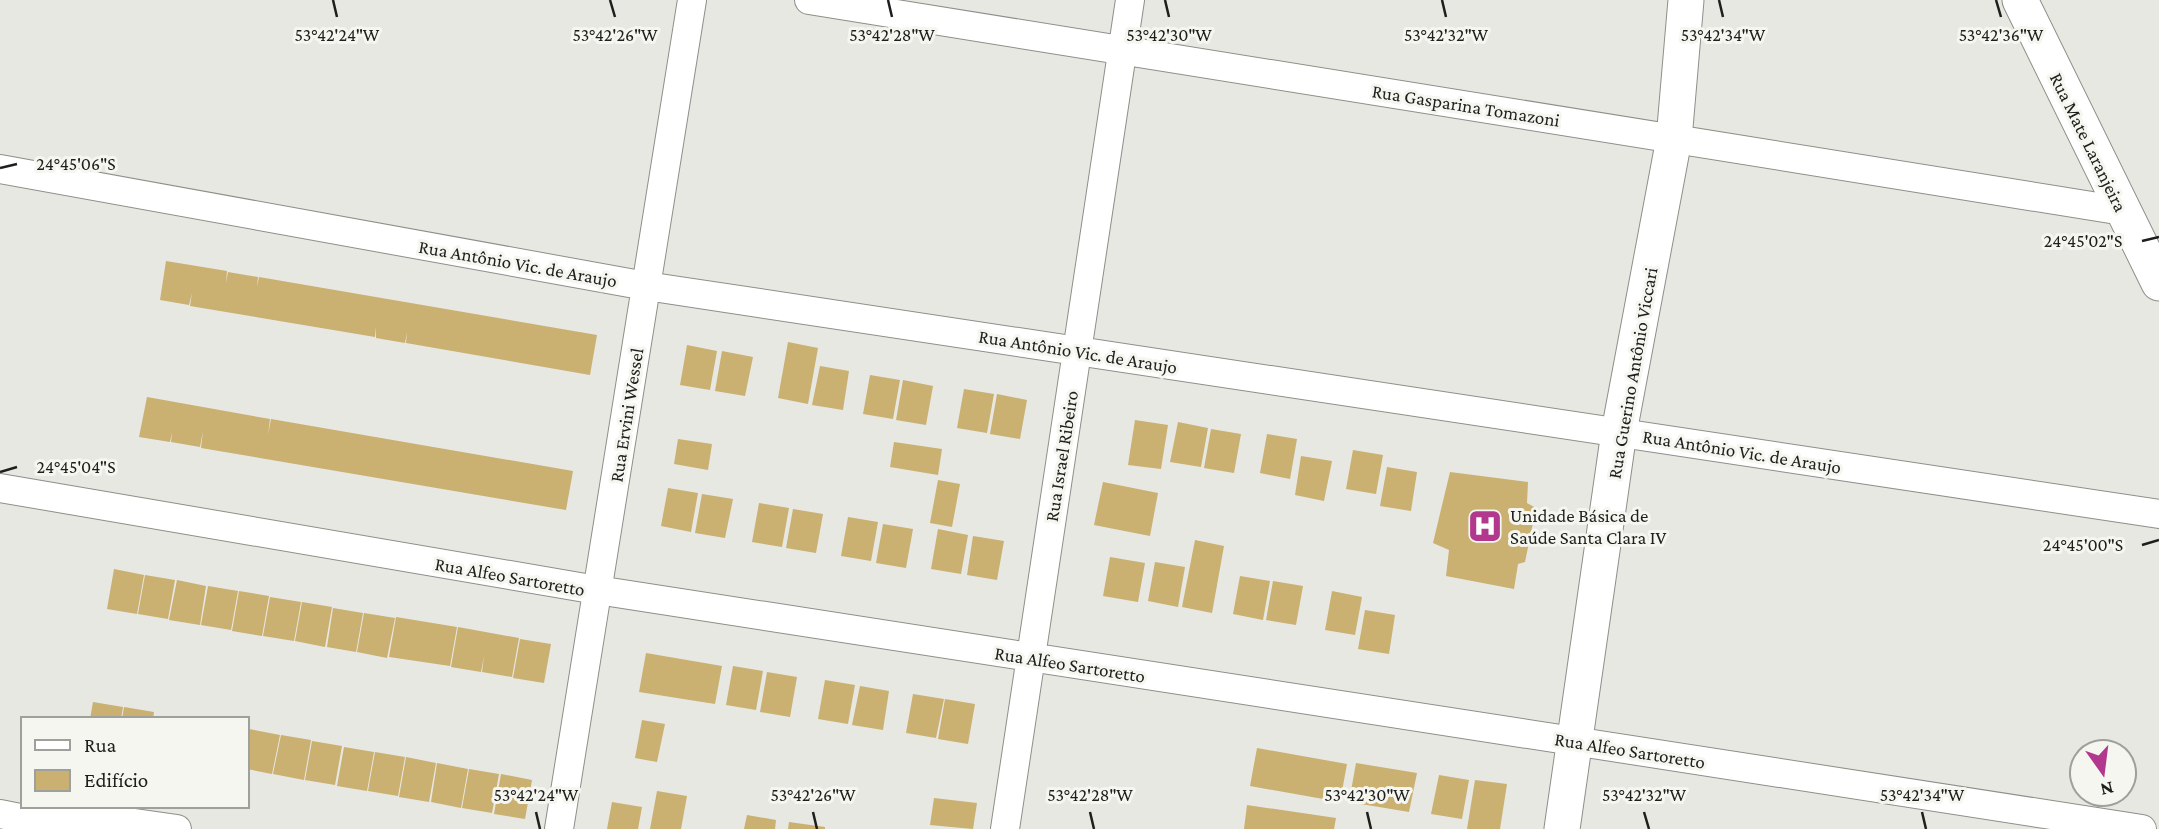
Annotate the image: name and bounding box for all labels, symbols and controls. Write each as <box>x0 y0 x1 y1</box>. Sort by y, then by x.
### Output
text: 53°42'24"W <box>295 25 380 45</box>
text: 53°42'26"W <box>572 25 658 45</box>
text: 53°42'28"W <box>849 25 935 45</box>
text: 53°42'30"W <box>1126 25 1212 45</box>
text: 53°42'32"W <box>1404 25 1488 45</box>
text: 53°42'34"W <box>1681 25 1766 45</box>
text: 53°42'36"W <box>1959 25 2044 45</box>
street label: Rua Mate Laranjeira <box>2045 69 2131 216</box>
street label: Rua Gasparina Tomazoni <box>1371 80 1561 131</box>
text: 24°45'06"S <box>36 154 116 174</box>
text: 24°45'02"S <box>2044 231 2122 251</box>
street label: Rua Antônio Vic. de Araujo <box>417 236 619 292</box>
street label: Rua Guerino Antônio Viccari <box>1604 266 1661 481</box>
street label: Rua Antônio Vic. de Araujo <box>977 325 1179 379</box>
street label: Rua Ervini Wessel <box>606 346 647 484</box>
street label: Rua Israel Ribeiro <box>1041 389 1082 523</box>
street label: Rua Antônio Vic. de Araujo <box>1641 425 1843 479</box>
text: 24°45'04"S <box>36 457 116 477</box>
place label: Unidade Básica de Saúde Santa Clara IV <box>1510 505 1667 548</box>
hospital icon: Unidade Básica de Saúde Santa Clara IV <box>1466 507 1504 545</box>
text: 24°45'00"S <box>2043 535 2123 555</box>
street label: Rua Alfeo Sartoretto <box>433 553 587 600</box>
street label: Rua Alfeo Sartoretto <box>993 642 1147 687</box>
legend <box>21 717 248 808</box>
street label: Rua Alfeo Sartoretto <box>1553 728 1707 773</box>
text: Rua <box>84 733 117 757</box>
north arrow <box>2068 738 2138 808</box>
text: Edifício <box>84 768 148 792</box>
text: N <box>2098 777 2116 801</box>
text: 53°42'24"W <box>494 785 579 805</box>
text: 53°42'26"W <box>770 785 856 805</box>
text: 53°42'28"W <box>1047 785 1133 805</box>
text: 53°42'30"W <box>1324 785 1410 805</box>
text: 53°42'32"W <box>1602 785 1686 805</box>
text: 53°42'34"W <box>1880 785 1965 805</box>

